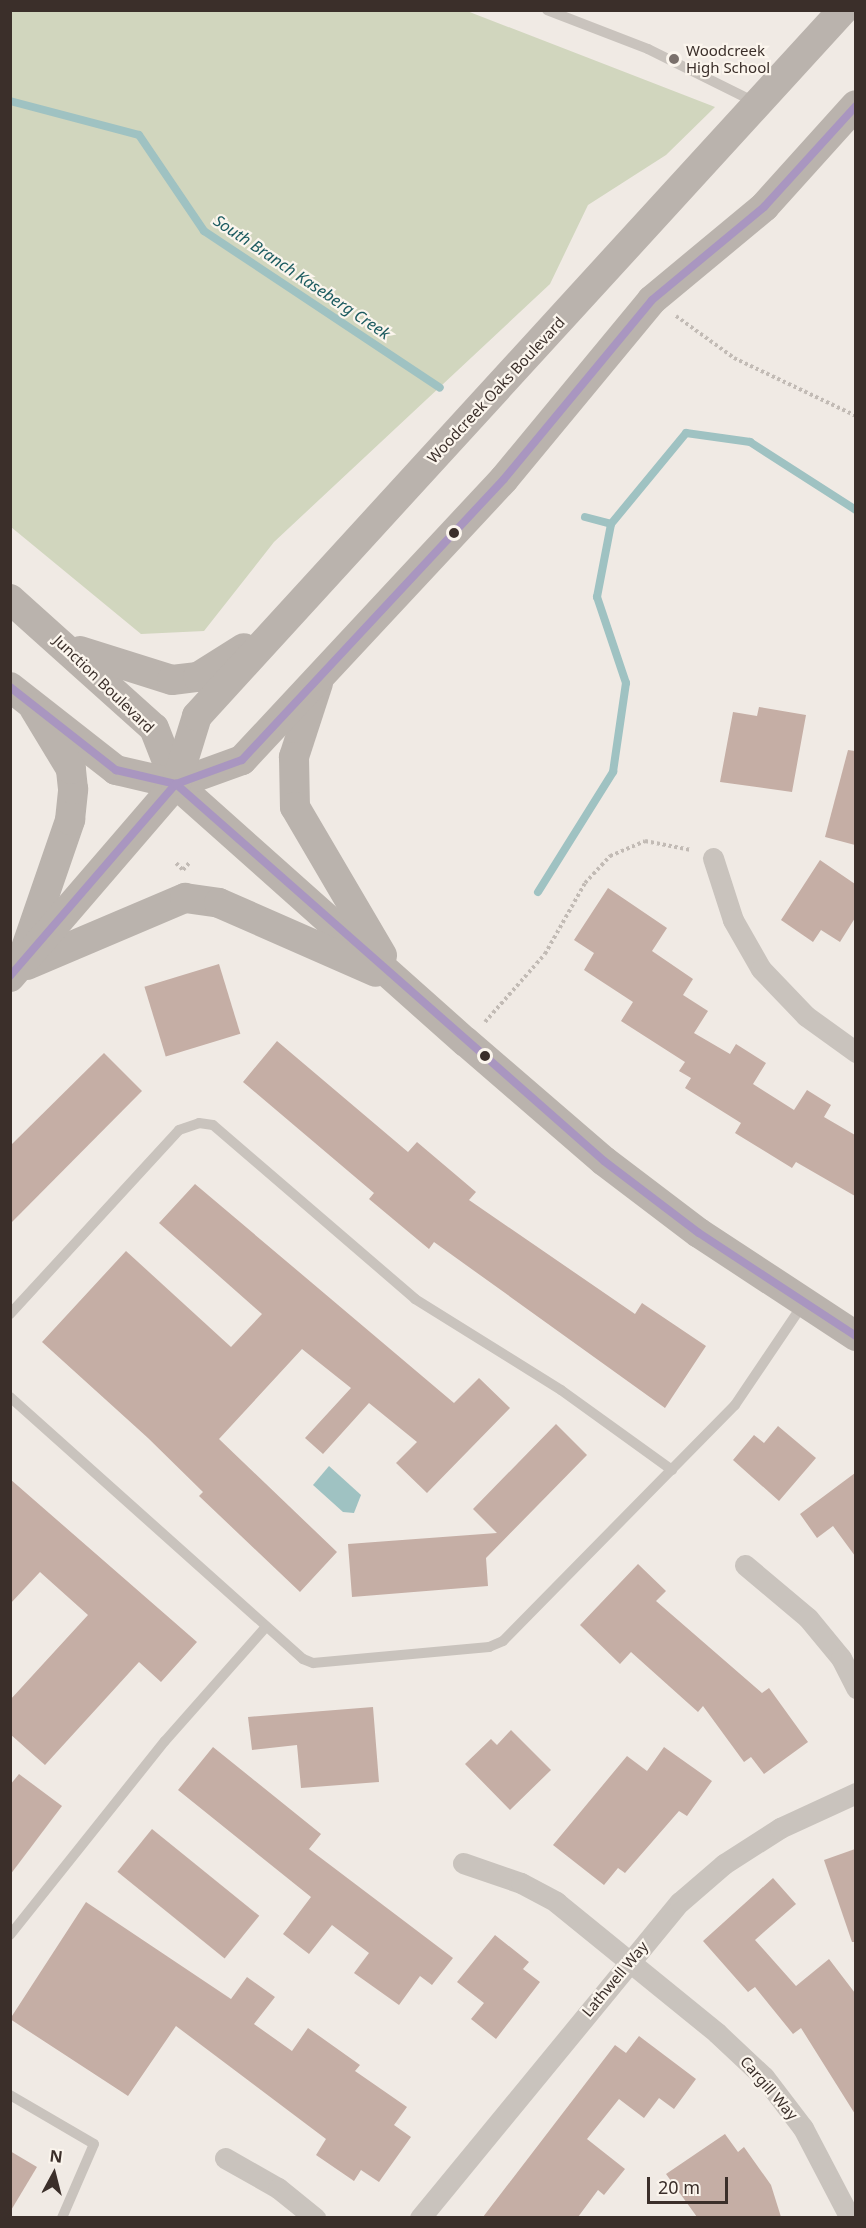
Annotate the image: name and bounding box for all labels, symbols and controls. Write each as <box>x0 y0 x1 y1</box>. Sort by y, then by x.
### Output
place label: Woodcreek High School <box>686 41 770 76</box>
marker: Woodcreek High School <box>667 52 681 66</box>
water label: South Branch Kaseberg Creek <box>210 211 394 343</box>
street label: Woodcreek Oaks Boulevard <box>423 313 569 467</box>
unlabelled marker <box>448 527 460 539</box>
street label: Junction Boulevard <box>50 631 158 737</box>
unlabelled marker <box>479 1050 491 1062</box>
street label: Lathwell Way <box>578 1938 652 2020</box>
street label: Cargill Way <box>736 2053 802 2123</box>
north arrow <box>24 2144 84 2204</box>
text: N <box>48 2144 64 2168</box>
scale bar <box>650 2165 731 2203</box>
text: 20 m <box>658 2175 700 2199</box>

